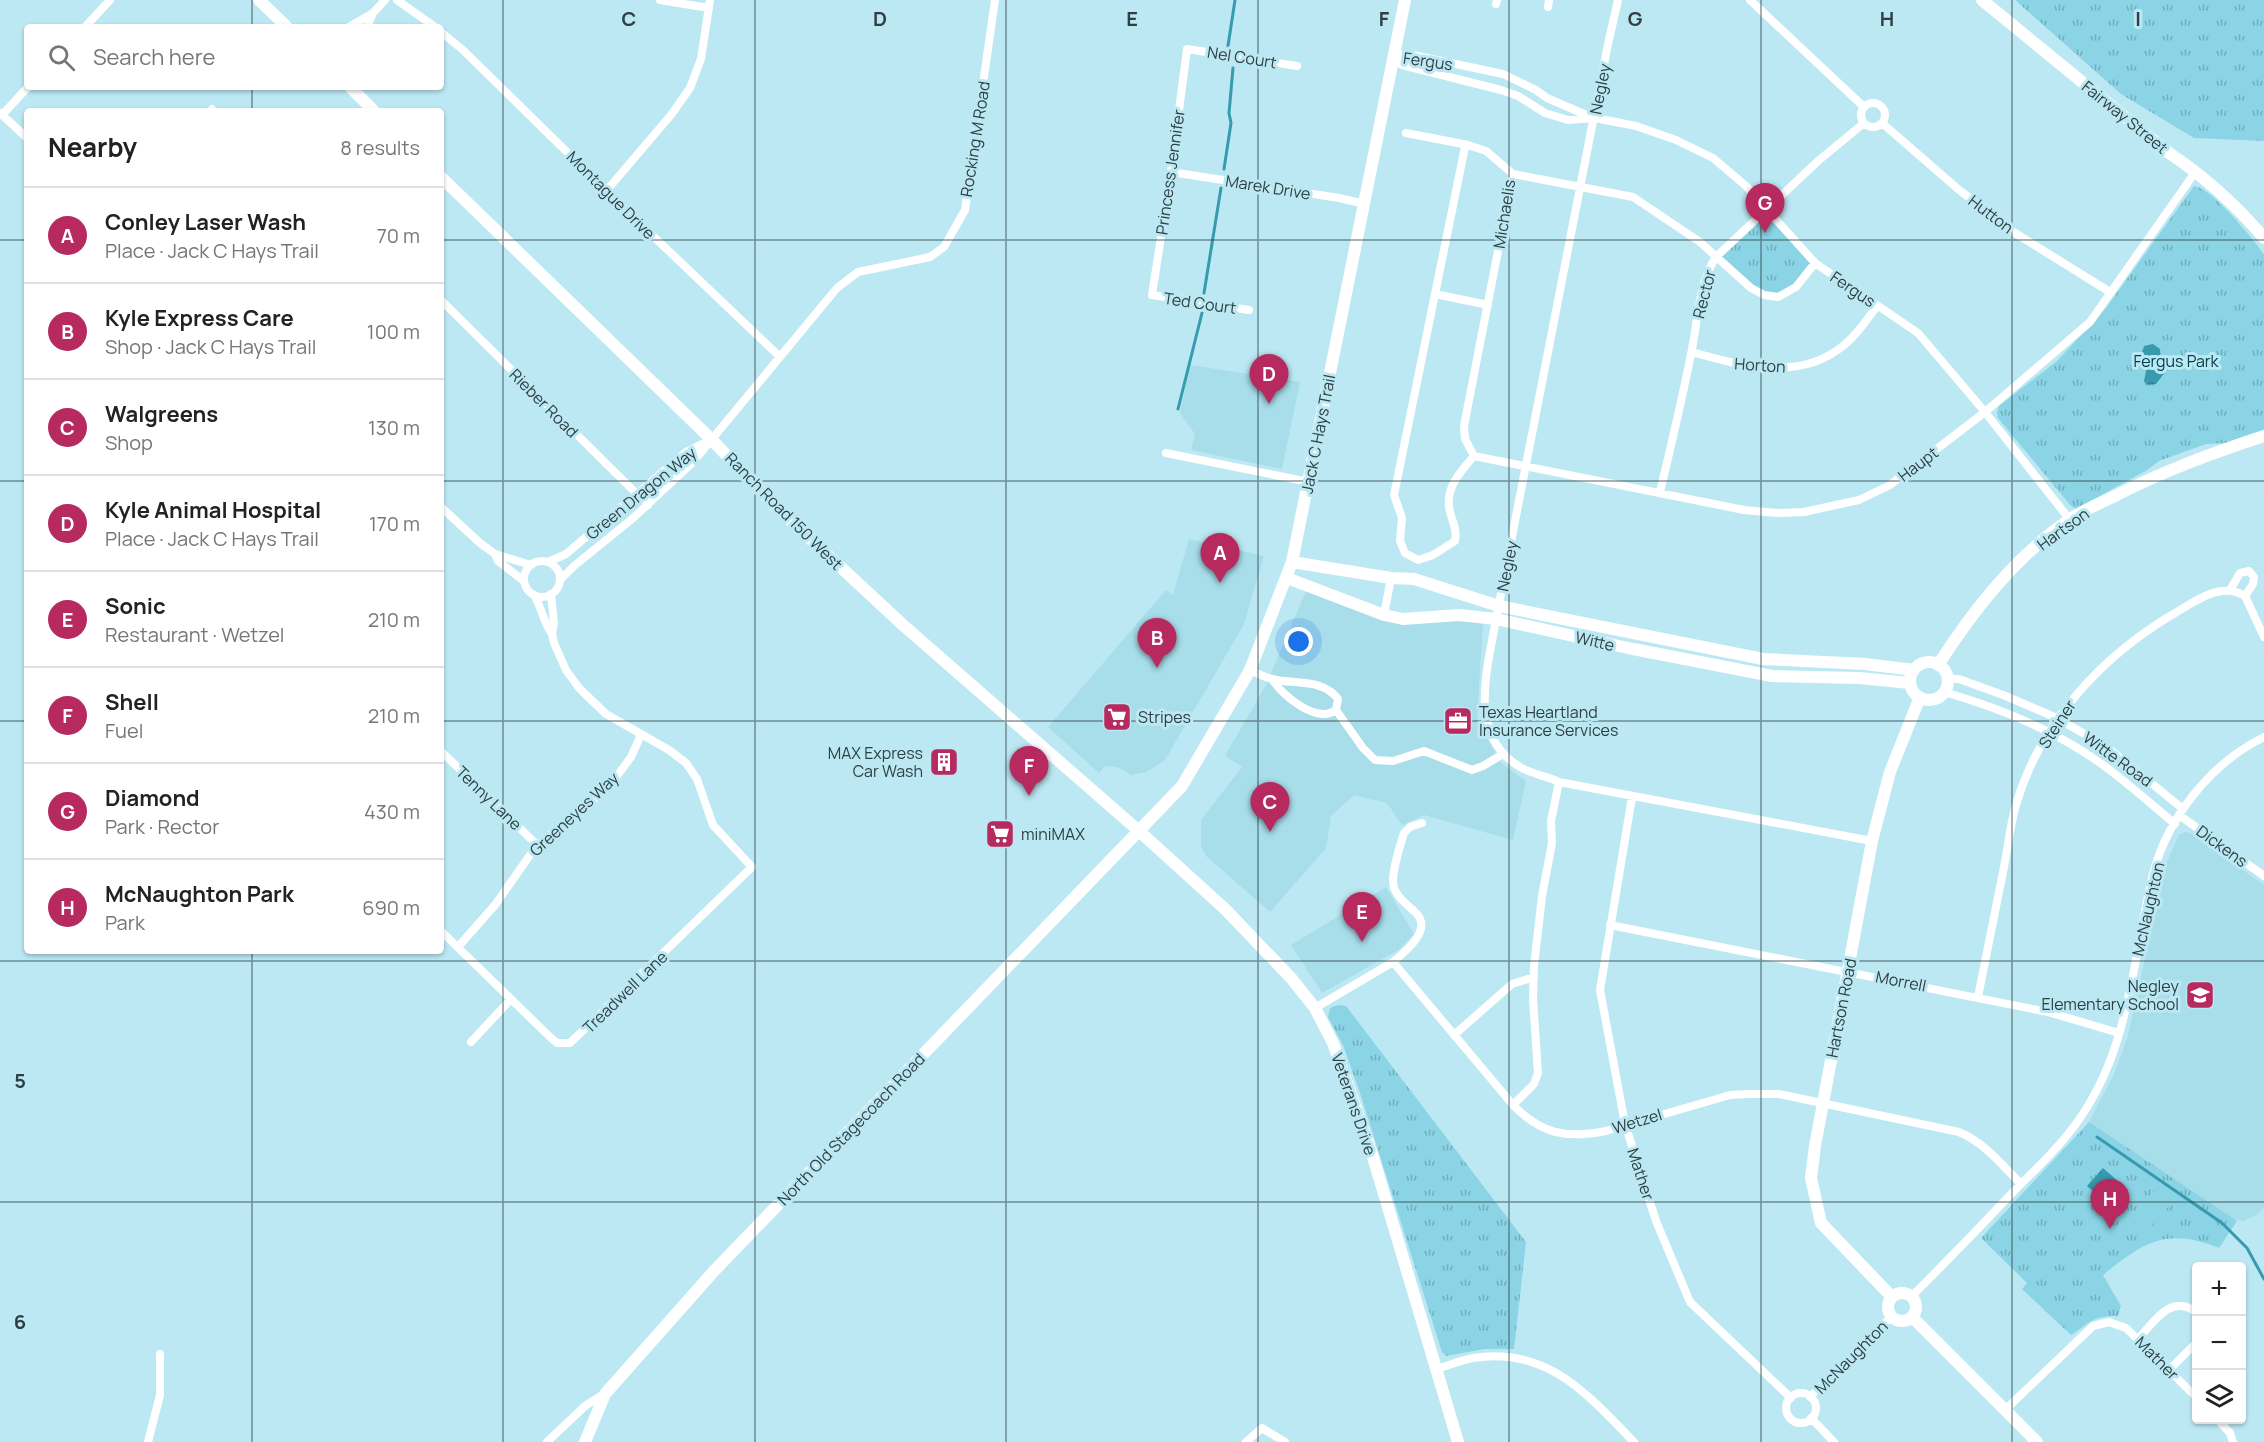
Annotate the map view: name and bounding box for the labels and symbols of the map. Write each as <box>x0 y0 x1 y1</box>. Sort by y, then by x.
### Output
text: C <box>622 5 636 32</box>
text: D <box>873 5 887 32</box>
text: E <box>1126 5 1138 32</box>
text: F <box>1379 5 1390 32</box>
text: G <box>1628 5 1643 32</box>
text: H <box>1880 5 1894 32</box>
text: I <box>2135 5 2141 32</box>
street label: Nel Court <box>1206 41 1278 73</box>
street label: Fergus <box>1402 47 1454 75</box>
street label: Negley <box>1584 61 1616 116</box>
street label: Fairway Street <box>2077 75 2173 159</box>
street label: Rocking M Road <box>955 80 995 198</box>
street label: Princess Jennifer <box>1150 108 1190 236</box>
street label: Montague Drive <box>562 146 660 244</box>
street label: Marek Drive <box>1224 169 1312 205</box>
street label: Michaelis <box>1488 178 1520 250</box>
pin: G <box>1746 184 1784 233</box>
street label: Hutton <box>1964 190 2018 238</box>
street label: Fergus <box>1826 266 1880 312</box>
street label: Rector <box>1687 267 1721 321</box>
street label: Ted Court <box>1162 287 1238 319</box>
park label: Fergus Park <box>2133 350 2220 372</box>
street label: Horton <box>1734 352 1786 378</box>
pin: D <box>1250 354 1288 404</box>
street label: Rieber Road <box>505 364 583 442</box>
street label: Jack C Hays Trail <box>1296 373 1340 495</box>
street label: Green Dragon Way <box>581 441 701 544</box>
street label: Haupt <box>1893 442 1943 486</box>
street label: Ranch Road 150 West <box>720 447 848 575</box>
street label: Hartson <box>2033 503 2093 555</box>
pin: A <box>1200 534 1240 583</box>
street label: Negley <box>1491 538 1523 593</box>
pin: B <box>1138 618 1176 668</box>
street label: Witte <box>1573 626 1617 656</box>
your location <box>1284 627 1313 656</box>
street label: Steiner <box>2033 695 2081 752</box>
supermarket icon: Stripes <box>1101 701 1133 733</box>
place label: Texas Heartland Insurance Services <box>1479 701 1618 741</box>
office icon: Texas Heartland Insurance Services <box>1442 705 1474 737</box>
place label: Stripes <box>1138 706 1191 728</box>
street label: Witte Road <box>2079 726 2157 792</box>
place label: MAX Express Car Wash <box>828 742 923 782</box>
building icon: MAX Express Car Wash <box>928 746 960 778</box>
pin: F <box>1010 746 1048 796</box>
street label: Tenny Lane <box>451 761 527 835</box>
street label: Greeneyes Way <box>525 767 624 861</box>
pin: C <box>1250 782 1290 832</box>
supermarket icon: miniMAX <box>984 818 1016 850</box>
street label: Dickens <box>2192 820 2252 872</box>
place label: miniMAX <box>1021 823 1085 845</box>
street label: McNaughton <box>2127 860 2169 958</box>
pin: E <box>1342 892 1382 942</box>
street label: Treadwell Lane <box>578 946 672 1038</box>
street label: Hartson Road <box>1821 957 1861 1059</box>
street label: Morrell <box>1874 965 1928 997</box>
place label: Negley Elementary School <box>2041 975 2180 1015</box>
school or university icon: Negley Elementary School <box>2184 979 2216 1011</box>
street label: North Old Stagecoach Road <box>772 1048 930 1210</box>
street label: Veterans Drive <box>1326 1050 1382 1158</box>
text: 5 <box>14 1067 26 1094</box>
street label: Wetzel <box>1610 1103 1664 1139</box>
street label: Mather <box>1622 1145 1660 1203</box>
pin: H <box>2090 1180 2130 1229</box>
text: 6 <box>14 1308 26 1335</box>
street label: McNaughton <box>1809 1315 1893 1399</box>
street label: Mather <box>2130 1331 2184 1385</box>

